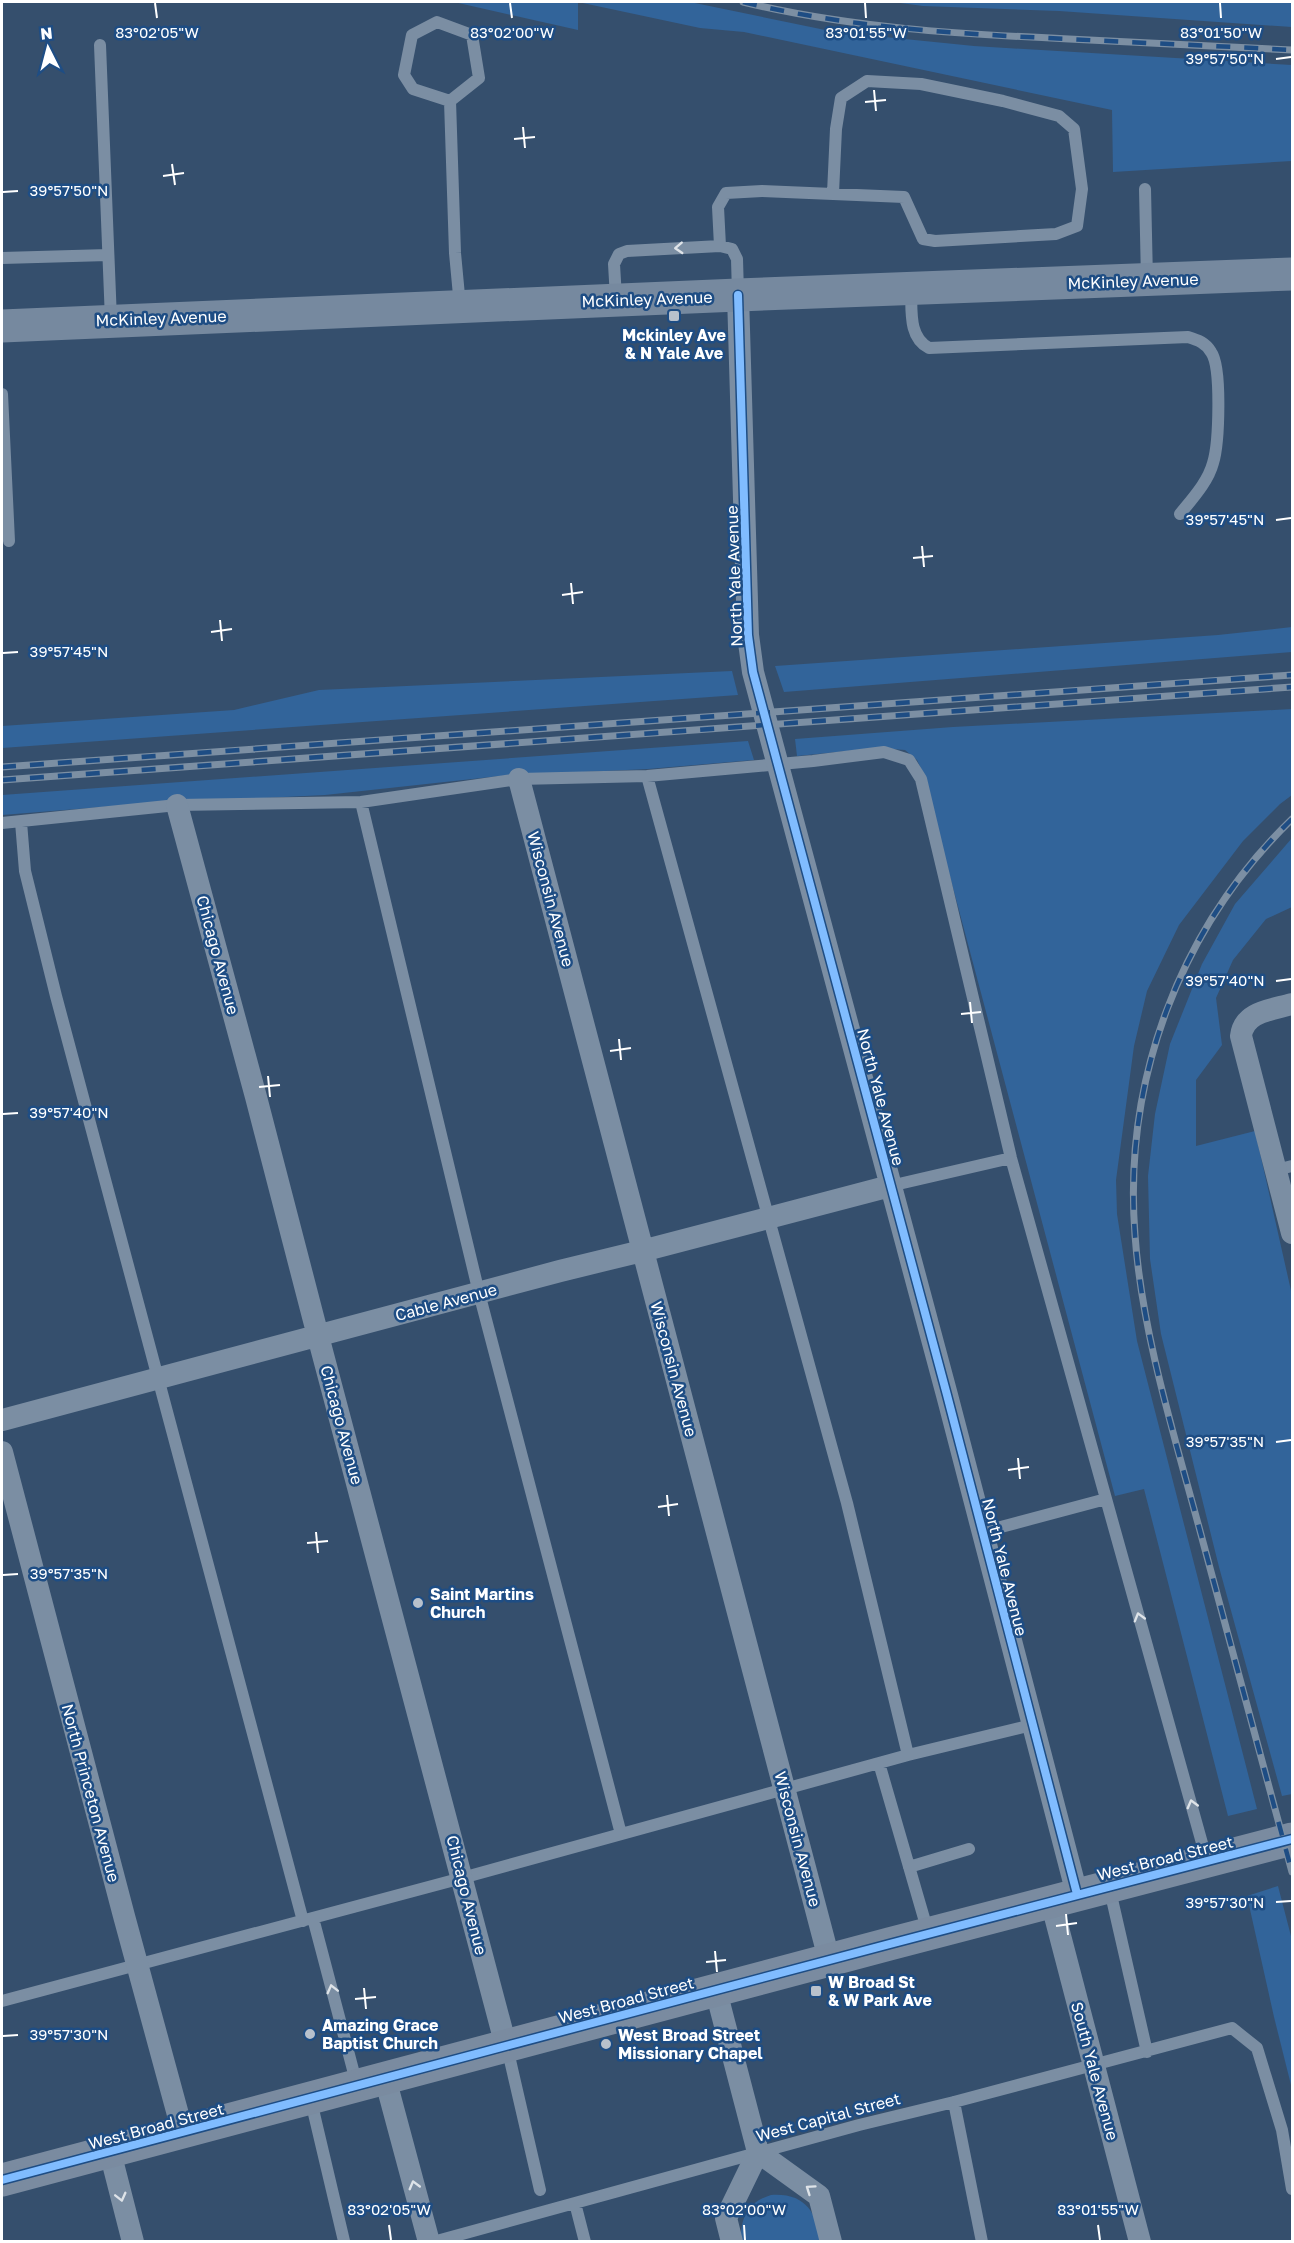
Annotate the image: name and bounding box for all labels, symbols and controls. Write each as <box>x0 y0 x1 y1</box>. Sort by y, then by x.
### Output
north arrow <box>18 18 78 78</box>
text: N <box>39 23 54 44</box>
text: 83°02'05"W <box>115 23 199 41</box>
text: 83°02'00"W <box>470 23 554 41</box>
text: 83°01'55"W <box>825 23 907 41</box>
text: 83°01'50"W <box>1180 23 1262 41</box>
text: 39°57'50"N <box>1186 49 1264 67</box>
text: 39°57'50"N <box>30 181 108 199</box>
one-way arrow <box>674 242 683 255</box>
street label: McKinley Avenue <box>1067 269 1199 293</box>
street label: McKinley Avenue <box>581 287 713 311</box>
street label: McKinley Avenue <box>95 306 227 330</box>
marker: Mckinley Ave & N Yale Ave <box>667 309 681 323</box>
place label: Mckinley Ave & N Yale Ave <box>622 325 726 363</box>
street label: North Yale Avenue <box>722 505 746 647</box>
text: 39°57'45"N <box>1186 510 1264 528</box>
text: 39°57'45"N <box>30 642 108 660</box>
street label: Wisconsin Avenue <box>523 829 579 969</box>
street label: Chicago Avenue <box>192 893 244 1017</box>
text: 39°57'40"N <box>1185 971 1265 989</box>
street label: North Yale Avenue <box>853 1026 909 1168</box>
text: 39°57'40"N <box>29 1103 109 1121</box>
street label: Cable Avenue <box>393 1279 499 1325</box>
street label: Wisconsin Avenue <box>646 1299 702 1439</box>
street label: Chicago Avenue <box>316 1363 368 1487</box>
text: 39°57'35"N <box>1186 1432 1264 1450</box>
street label: North Yale Avenue <box>978 1496 1032 1638</box>
text: 39°57'35"N <box>30 1564 108 1582</box>
place label: Saint Martins Church <box>430 1584 534 1622</box>
marker: Saint Martins Church <box>411 1596 425 1610</box>
one-way arrow <box>1134 1612 1146 1622</box>
street label: North Princeton Avenue <box>58 1702 124 1884</box>
street label: Wisconsin Avenue <box>770 1769 826 1909</box>
one-way arrow <box>1187 1799 1199 1810</box>
street label: West Broad Street <box>1095 1831 1235 1885</box>
street label: Chicago Avenue <box>442 1833 492 1957</box>
text: 39°57'30"N <box>1186 1893 1264 1911</box>
street label: West Broad Street <box>556 1972 696 2028</box>
place label: W Broad St & W Park Ave <box>828 1972 932 2010</box>
one-way arrow <box>327 1984 340 1994</box>
marker: W Broad St & W Park Ave <box>809 1984 823 1998</box>
street label: South Yale Avenue <box>1067 2000 1123 2142</box>
place label: Amazing Grace Baptist Church <box>322 2015 438 2053</box>
text: 39°57'30"N <box>30 2025 108 2043</box>
place label: West Broad Street Missionary Chapel <box>618 2025 763 2063</box>
marker: Amazing Grace Baptist Church <box>303 2027 317 2041</box>
marker: West Broad Street Missionary Chapel <box>599 2037 613 2051</box>
street label: West Capital Street <box>754 2088 902 2146</box>
street label: West Broad Street <box>86 2098 226 2154</box>
one-way arrow <box>409 2180 421 2191</box>
one-way arrow <box>806 2185 817 2196</box>
one-way arrow <box>114 2192 127 2202</box>
text: 83°02'05"W <box>347 2200 431 2218</box>
text: 83°02'00"W <box>702 2200 786 2218</box>
text: 83°01'55"W <box>1057 2200 1139 2218</box>

